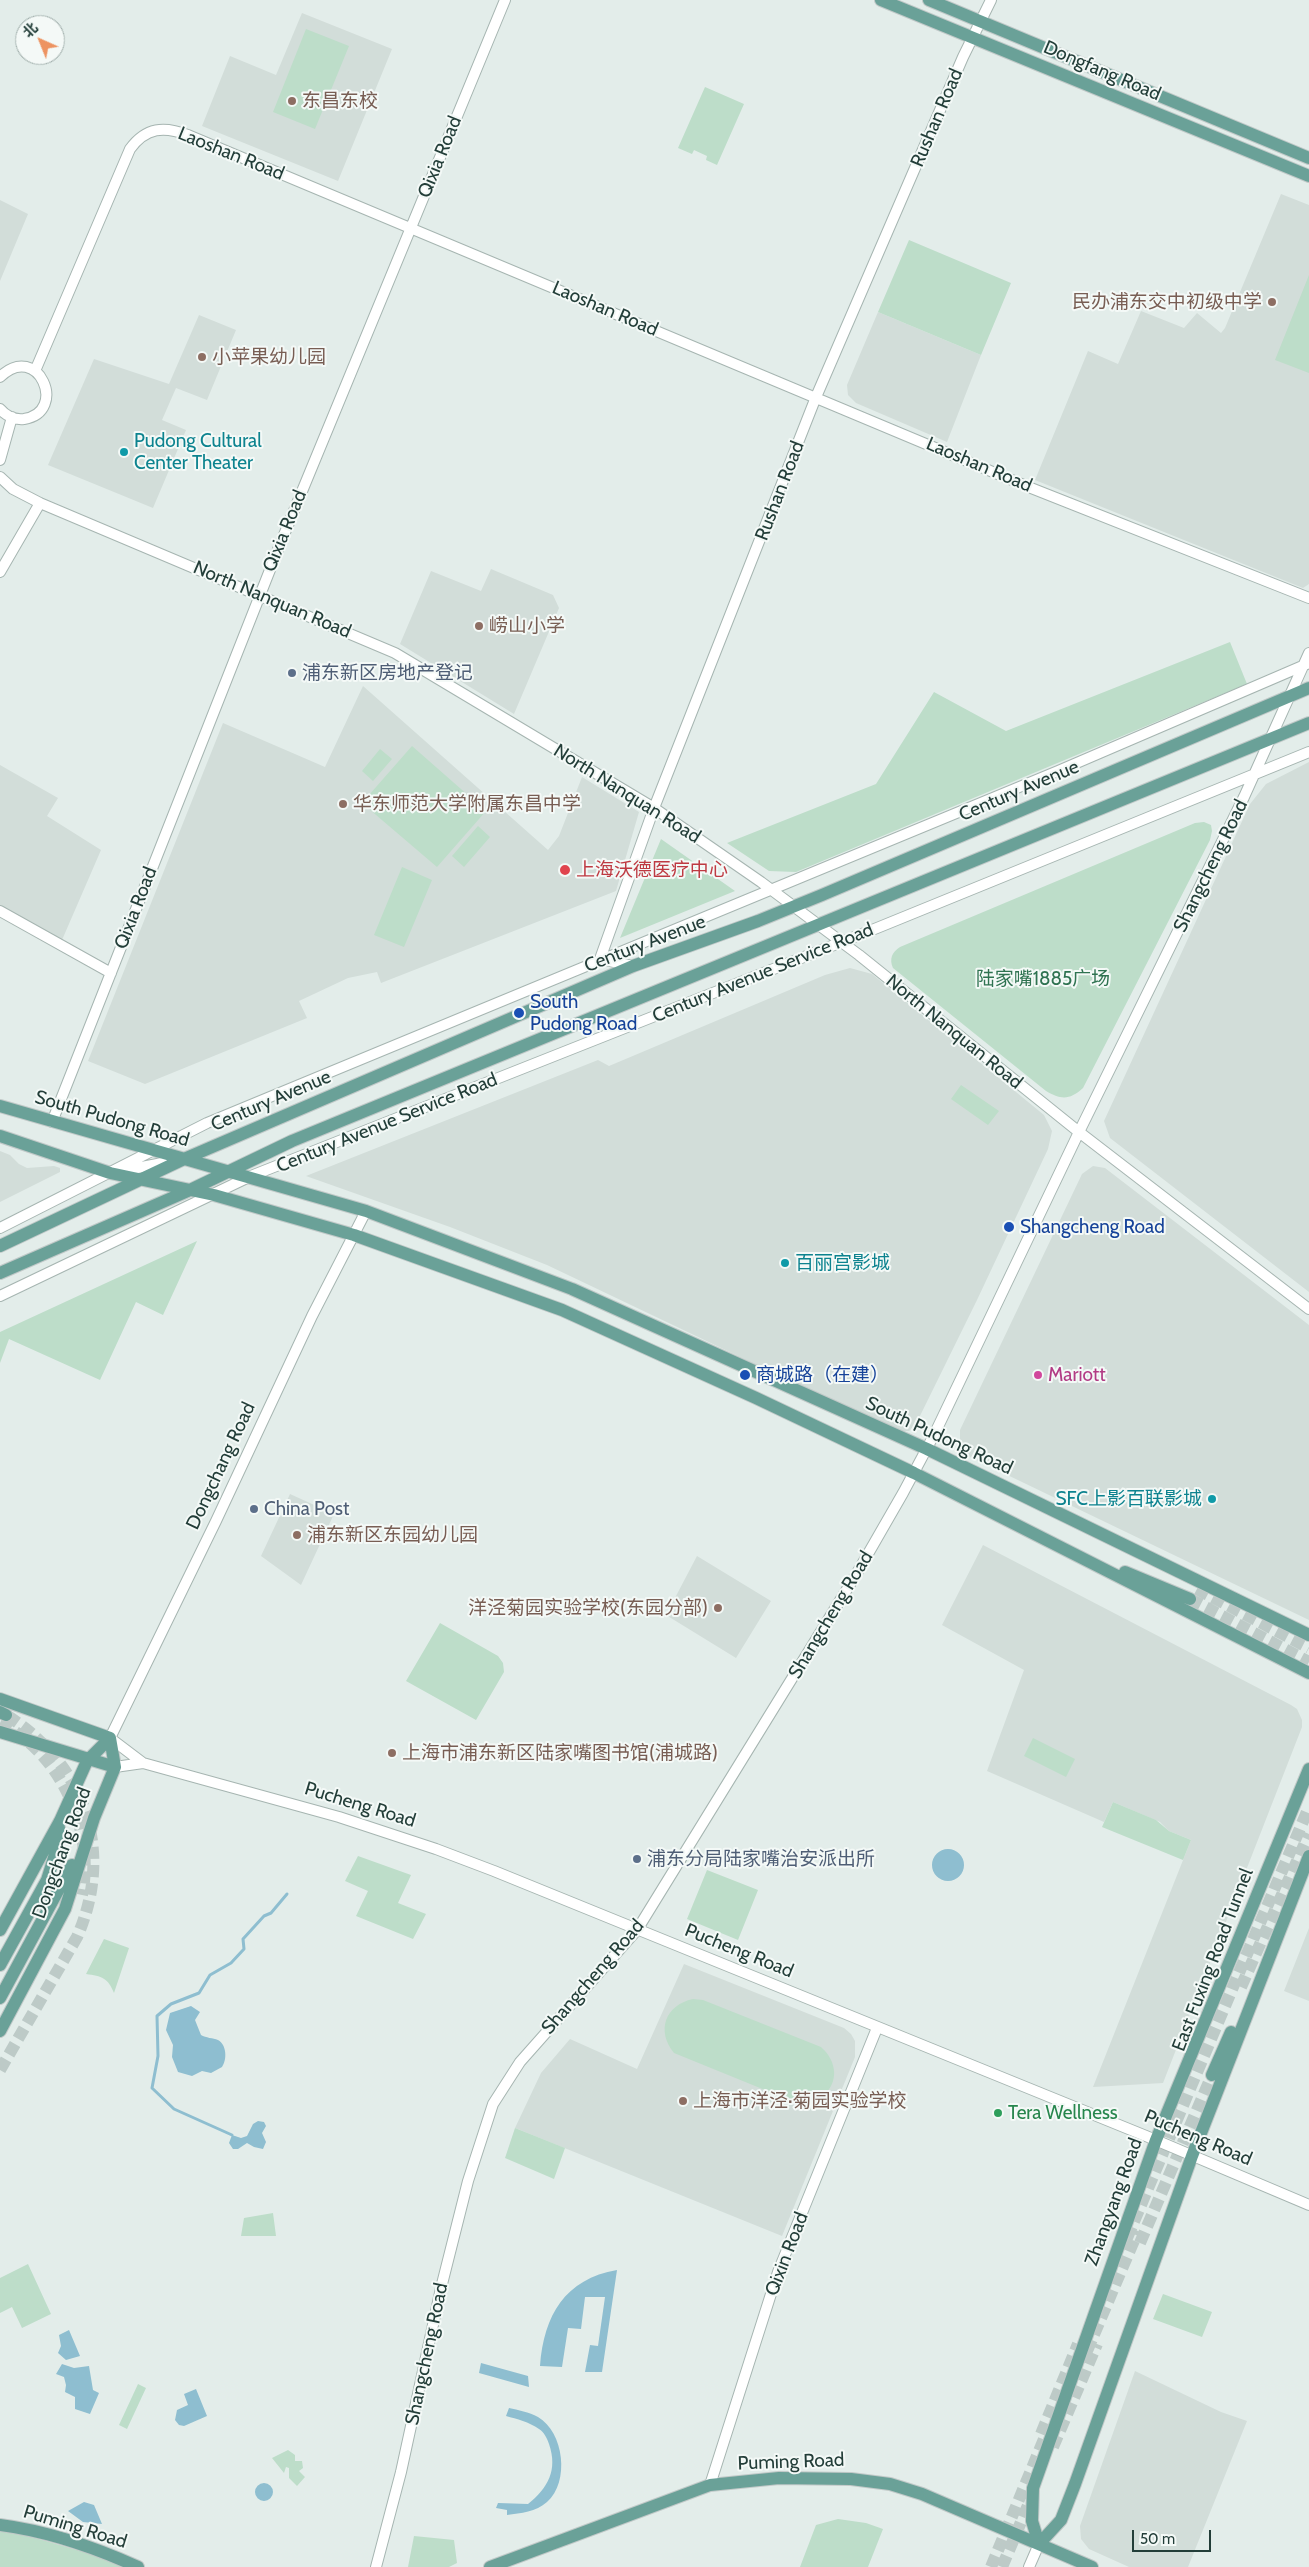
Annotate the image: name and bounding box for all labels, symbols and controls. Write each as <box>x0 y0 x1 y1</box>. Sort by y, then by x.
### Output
north arrow <box>15 15 65 65</box>
text: 北 <box>19 19 42 41</box>
street label: Dongfang Road <box>1040 36 1164 106</box>
street label: Rushan Road <box>906 65 968 171</box>
place label: 东昌东校 <box>302 90 378 112</box>
marker: 东昌东校 <box>286 95 298 107</box>
street label: Qixia Road <box>413 113 467 201</box>
street label: Laoshan Road <box>175 122 287 186</box>
street label: Laoshan Road <box>549 277 661 341</box>
place label: 民办浦东交中初级中学 <box>1072 291 1262 313</box>
marker: 民办浦东交中初级中学 <box>1266 296 1278 308</box>
place label: 小苹果幼儿园 <box>212 346 326 368</box>
marker: 小苹果幼儿园 <box>196 351 208 363</box>
place label: Pudong Cultural Center Theater <box>134 430 262 474</box>
street label: Laoshan Road <box>923 433 1035 497</box>
street label: Rushan Road <box>751 438 809 544</box>
marker: Pudong Cultural Center Theater <box>118 446 130 458</box>
street label: Qixia Road <box>258 487 312 575</box>
street label: North Nanquan Road <box>190 556 354 644</box>
place label: 崂山小学 <box>489 615 565 637</box>
marker: 崂山小学 <box>473 620 485 632</box>
place label: 浦东新区房地产登记 <box>302 662 473 684</box>
marker: 浦东新区房地产登记 <box>286 667 298 679</box>
street label: North Nanquan Road <box>549 739 705 849</box>
street label: Century Avenue <box>956 755 1082 827</box>
place label: 华东师范大学附属东昌中学 <box>353 793 581 815</box>
street label: Shangcheng Road <box>1169 796 1253 936</box>
marker: 华东师范大学附属东昌中学 <box>337 798 349 810</box>
place label: 上海沃德医疗中心 <box>576 859 728 881</box>
marker: 上海沃德医疗中心 <box>558 863 572 877</box>
street label: Qixia Road <box>110 864 162 952</box>
street label: Century Avenue <box>581 910 709 978</box>
street label: Century Avenue Service Road <box>649 918 877 1028</box>
park label: 陆家嘴1885广场 <box>976 968 1110 990</box>
street label: North Nanquan Road <box>881 970 1027 1094</box>
place label: South Pudong Road <box>530 991 637 1035</box>
marker: South Pudong Road <box>512 1006 526 1020</box>
street label: Century Avenue <box>208 1065 334 1137</box>
street label: Century Avenue Service Road <box>273 1068 501 1178</box>
street label: South Pudong Road <box>32 1086 192 1152</box>
place label: Shangcheng Road <box>1020 1216 1165 1238</box>
marker: Shangcheng Road <box>1002 1220 1016 1234</box>
place label: 百丽宫影城 <box>795 1252 890 1274</box>
marker: 百丽宫影城 <box>779 1257 791 1269</box>
place label: 商城路（在建） <box>756 1364 889 1386</box>
place label: Mariott <box>1048 1364 1106 1386</box>
marker: 商城路（在建） <box>738 1368 752 1382</box>
marker: Mariott <box>1032 1369 1044 1381</box>
street label: South Pudong Road <box>862 1392 1016 1480</box>
street label: Dongchang Road <box>182 1399 260 1533</box>
place label: SFC上影百联影城 <box>1055 1488 1202 1510</box>
marker: SFC上影百联影城 <box>1206 1493 1218 1505</box>
place label: China Post <box>264 1498 349 1520</box>
marker: China Post <box>248 1503 260 1515</box>
place label: 浦东新区东园幼儿园 <box>307 1524 478 1546</box>
marker: 浦东新区东园幼儿园 <box>291 1529 303 1541</box>
street label: Shangcheng Road <box>784 1547 878 1683</box>
place label: 洋泾菊园实验学校(东园分部) <box>468 1597 708 1619</box>
marker: 洋泾菊园实验学校(东园分部) <box>712 1602 724 1614</box>
place label: 上海市浦东新区陆家嘴图书馆(浦城路) <box>402 1742 718 1764</box>
marker: 上海市浦东新区陆家嘴图书馆(浦城路) <box>386 1747 398 1759</box>
street label: Pucheng Road <box>302 1777 418 1833</box>
street label: Dongchang Road <box>28 1784 96 1922</box>
place label: 浦东分局陆家嘴治安派出所 <box>647 1848 875 1870</box>
marker: 浦东分局陆家嘴治安派出所 <box>631 1853 643 1865</box>
street label: East Fuxing Road Tunnel <box>1168 1865 1258 2055</box>
street label: Shangcheng Road <box>537 1915 649 2039</box>
street label: Pucheng Road <box>681 1919 797 1983</box>
place label: 上海市洋泾·菊园实验学校 <box>693 2090 907 2112</box>
marker: 上海市洋泾·菊园实验学校 <box>677 2095 689 2107</box>
place label: Tera Wellness <box>1008 2102 1118 2124</box>
street label: Pucheng Road <box>1141 2105 1255 2171</box>
marker: Tera Wellness <box>992 2107 1004 2119</box>
street label: Zhangyang Road <box>1080 2135 1148 2269</box>
street label: Qixin Road <box>761 2209 813 2299</box>
street label: Shangcheng Road <box>401 2281 453 2427</box>
street label: Puming Road <box>737 2449 845 2475</box>
street label: Puming Road <box>21 2500 129 2554</box>
scale bar <box>1134 2520 1213 2552</box>
text: 50 m <box>1140 2530 1175 2548</box>

